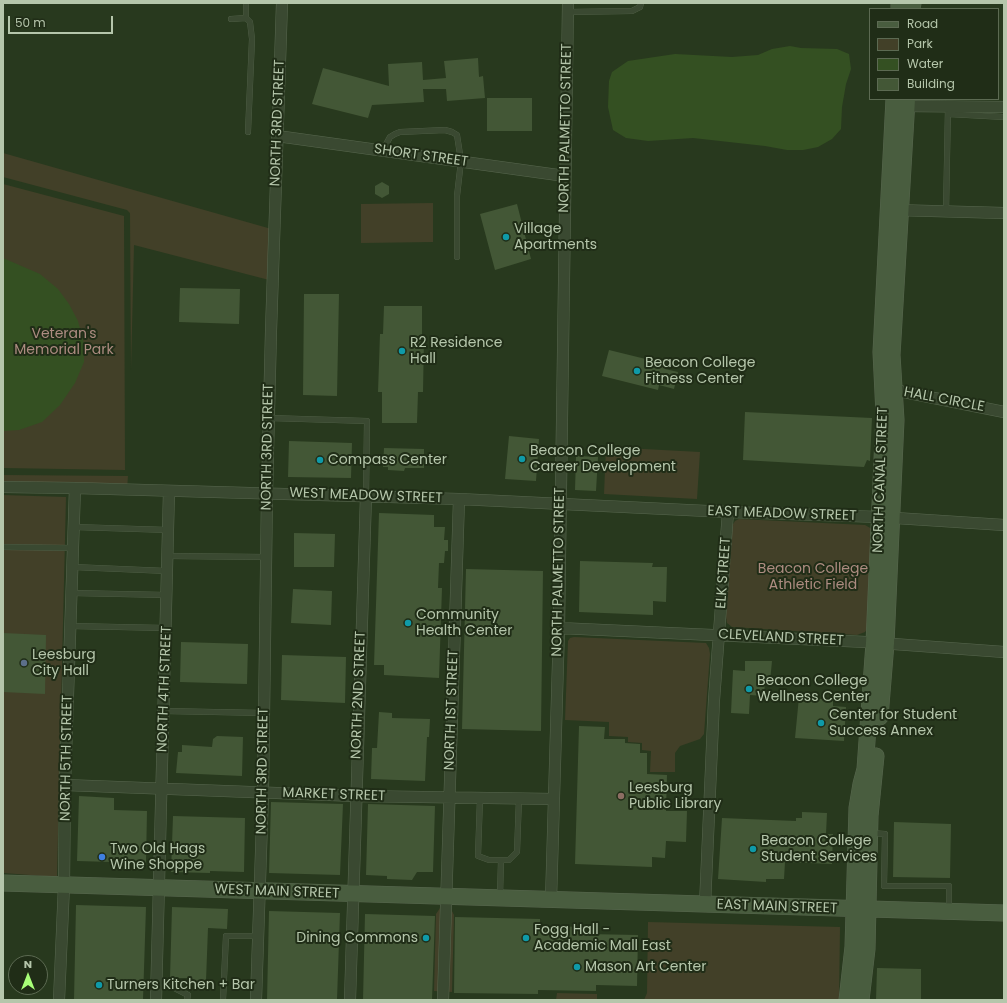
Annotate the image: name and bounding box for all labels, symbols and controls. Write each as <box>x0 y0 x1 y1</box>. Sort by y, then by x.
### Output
scale bar <box>10 8 115 34</box>
legend <box>869 8 999 100</box>
text: 50 m <box>15 14 46 31</box>
text: Road <box>907 15 938 32</box>
text: Park <box>907 35 933 52</box>
street label: NORTH PALMETTO STREET <box>556 43 576 213</box>
text: Water <box>907 55 943 72</box>
street label: NORTH 3RD STREET <box>267 59 289 187</box>
text: Building <box>907 75 955 92</box>
street label: SHORT STREET <box>373 141 469 171</box>
place label: Village Apartments <box>514 221 597 254</box>
marker: Village Apartments <box>501 232 511 242</box>
park label: Veteran's Memorial Park <box>14 326 114 358</box>
place label: R2 Residence Hall <box>410 335 503 368</box>
marker: R2 Residence Hall <box>397 346 407 356</box>
place label: Beacon College Fitness Center <box>645 355 755 388</box>
marker: Beacon College Fitness Center <box>632 366 642 376</box>
street label: NORTH 3RD STREET <box>258 383 278 511</box>
street label: HALL CIRCLE <box>902 384 986 416</box>
street label: NORTH CANAL STREET <box>870 407 892 553</box>
place label: Beacon College Career Development <box>530 443 676 476</box>
place label: Compass Center <box>328 452 447 468</box>
marker: Beacon College Career Development <box>517 454 527 464</box>
marker: Compass Center <box>315 455 325 465</box>
street label: WEST MEADOW STREET <box>289 485 443 507</box>
street label: NORTH PALMETTO STREET <box>549 487 569 657</box>
street label: EAST MEADOW STREET <box>707 503 857 525</box>
street label: ELK STREET <box>713 537 735 609</box>
park label: Beacon College Athletic Field <box>758 561 868 594</box>
place label: Community Health Center <box>416 607 513 640</box>
marker: Community Health Center <box>403 618 413 628</box>
street label: NORTH 4TH STREET <box>154 626 176 752</box>
street label: CLEVELAND STREET <box>718 626 844 650</box>
street label: NORTH 2ND STREET <box>348 631 370 759</box>
place label: Leesburg City Hall <box>32 647 96 680</box>
street label: NORTH 1ST STREET <box>442 649 462 771</box>
marker: Leesburg City Hall <box>19 658 29 668</box>
place label: Beacon College Wellness Center <box>757 673 870 706</box>
marker: Beacon College Wellness Center <box>744 684 754 694</box>
street label: NORTH 5TH STREET <box>57 695 77 821</box>
street label: NORTH 3RD STREET <box>253 707 273 835</box>
place label: Center for Student Success Annex <box>829 707 957 740</box>
marker: Center for Student Success Annex <box>816 718 826 728</box>
place label: Leesburg Public Library <box>629 780 721 812</box>
street label: MARKET STREET <box>282 785 386 805</box>
marker: Leesburg Public Library <box>616 791 626 801</box>
place label: Beacon College Student Services <box>761 833 877 866</box>
place label: Two Old Hags Wine Shoppe <box>110 841 205 874</box>
marker: Beacon College Student Services <box>748 844 758 854</box>
marker: Two Old Hags Wine Shoppe <box>97 852 107 862</box>
street label: WEST MAIN STREET <box>214 881 340 903</box>
street label: EAST MAIN STREET <box>716 896 838 918</box>
place label: Fogg Hall - Academic Mall East <box>534 922 671 954</box>
place label: Dining Commons <box>296 930 418 946</box>
marker: Dining Commons <box>421 933 431 943</box>
marker: Fogg Hall - Academic Mall East <box>521 933 531 943</box>
north arrow <box>8 955 48 995</box>
text: N <box>24 956 32 972</box>
place label: Mason Art Center <box>585 959 706 975</box>
marker: Mason Art Center <box>572 962 582 972</box>
place label: Turners Kitchen + Bar <box>107 977 255 993</box>
marker: Turners Kitchen + Bar <box>94 980 104 990</box>

